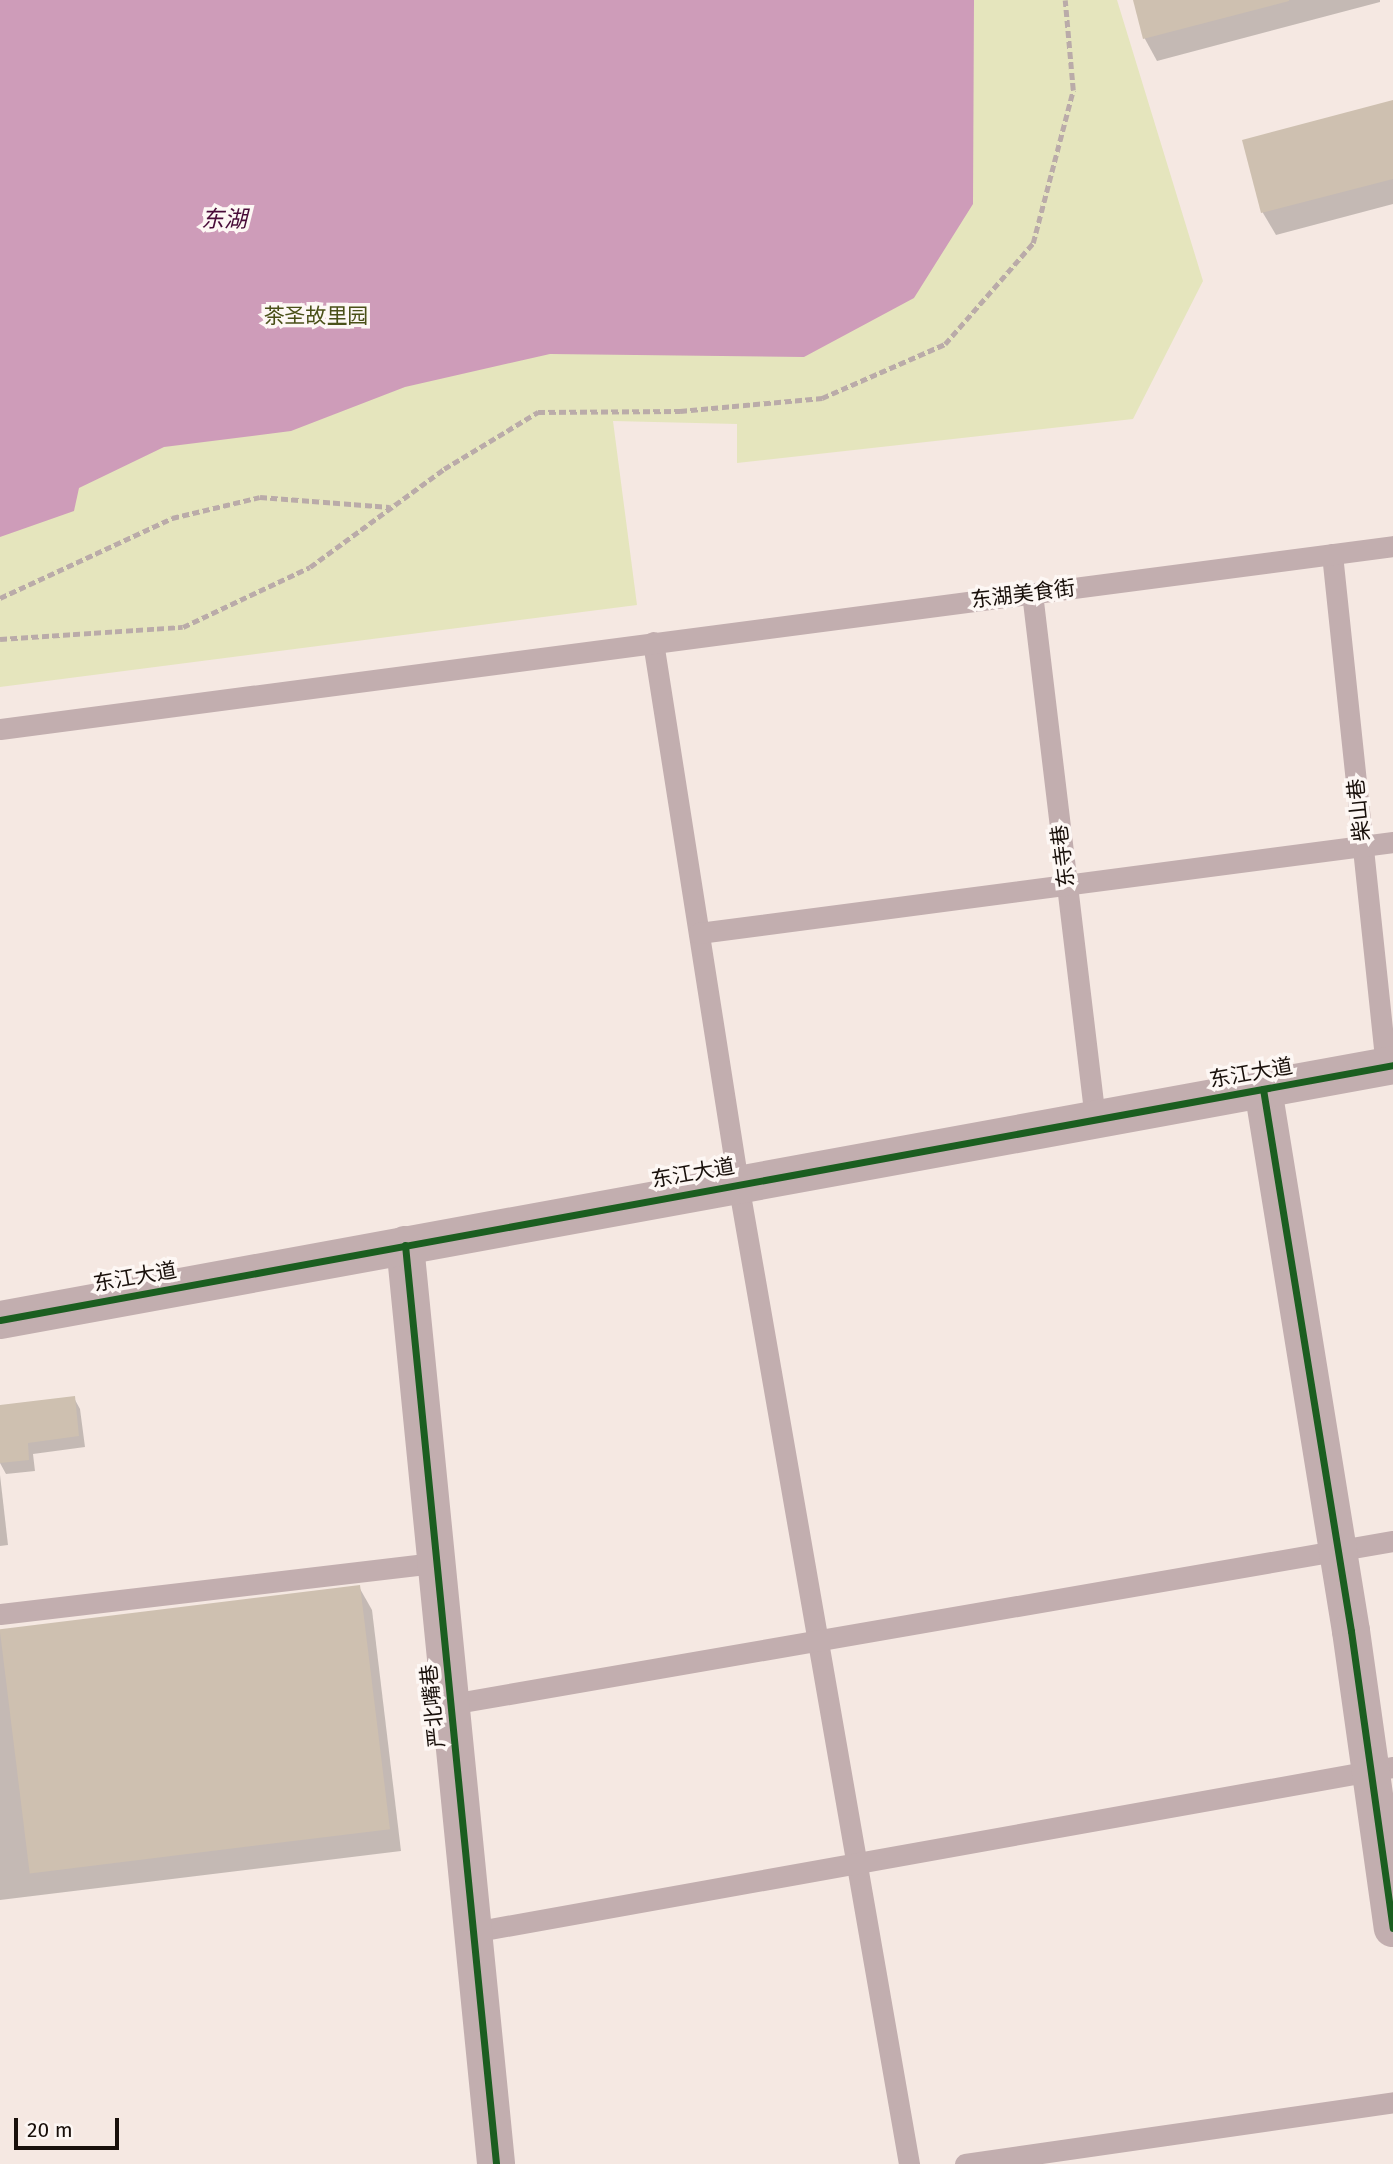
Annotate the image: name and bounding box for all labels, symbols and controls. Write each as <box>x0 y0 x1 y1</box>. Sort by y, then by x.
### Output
water label: 东湖 <box>201 205 247 233</box>
park label: 茶圣故里园 <box>264 303 368 329</box>
street label: 东湖美食街 <box>969 575 1077 613</box>
street label: 柴山巷 <box>1343 777 1375 843</box>
street label: 东寺巷 <box>1047 823 1079 889</box>
street label: 东江大道 <box>1207 1053 1295 1093</box>
street label: 东江大道 <box>649 1153 737 1193</box>
street label: 东江大道 <box>91 1257 179 1297</box>
street label: 严北嘴巷 <box>416 1663 450 1749</box>
scale bar <box>18 2104 122 2148</box>
text: 20 m <box>27 2117 73 2143</box>

